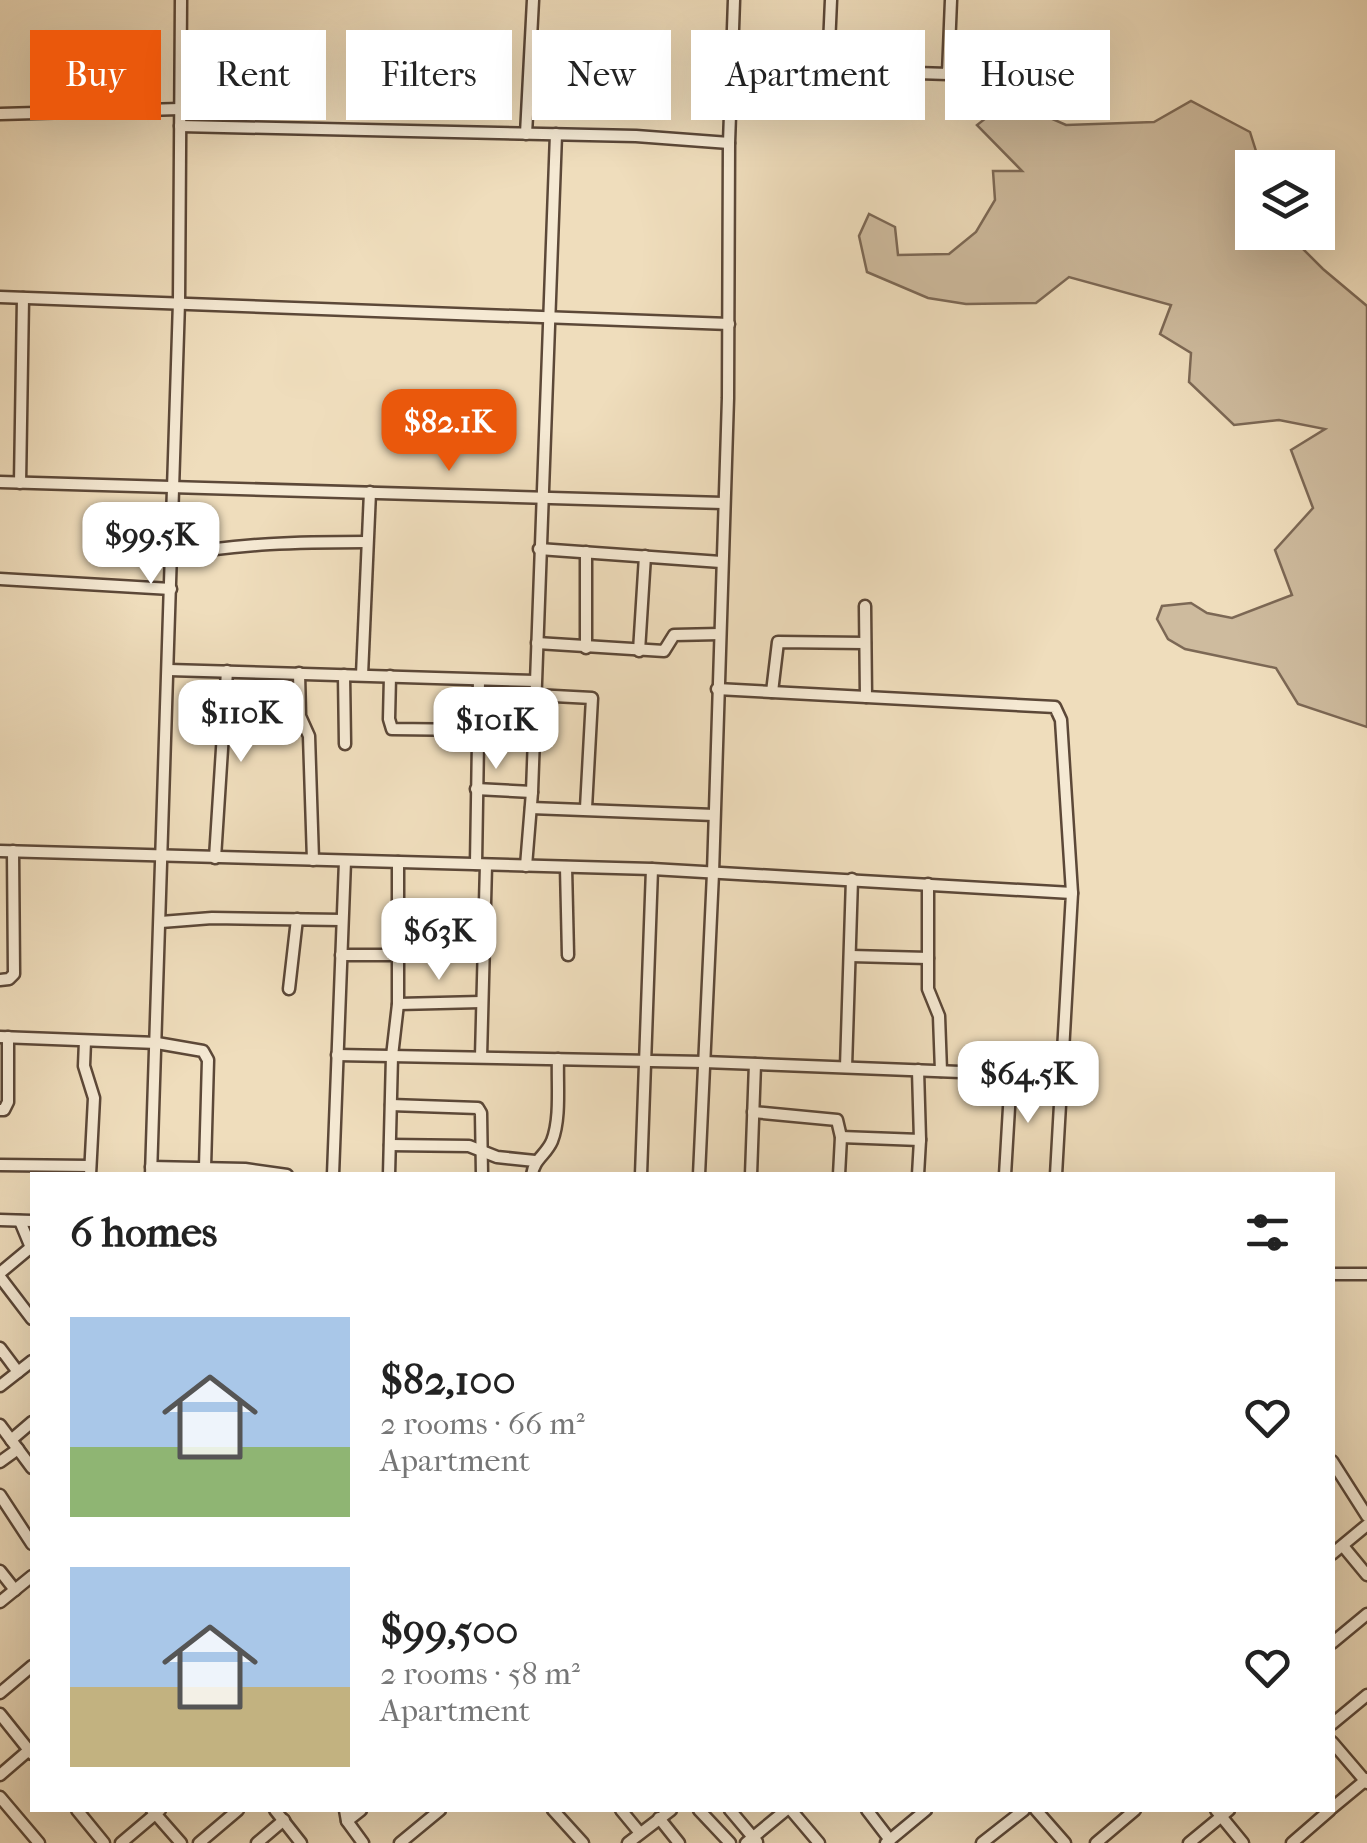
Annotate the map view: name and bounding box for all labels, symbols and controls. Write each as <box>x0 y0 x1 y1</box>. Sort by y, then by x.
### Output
chip: Buy <box>30 30 161 120</box>
chip: Rent <box>181 30 326 120</box>
chip: Filters <box>346 30 512 120</box>
chip: New <box>532 30 671 120</box>
chip: Apartment <box>691 30 925 120</box>
chip: House <box>945 30 1110 120</box>
map controls <box>1235 150 1335 250</box>
button: layers <box>1235 150 1335 250</box>
pin: $82.1K <box>368 389 530 474</box>
text: $82.1K <box>404 403 494 440</box>
pin: $99.5K <box>70 502 232 587</box>
text: $99.5K <box>104 516 198 553</box>
pin: $110K <box>171 680 311 765</box>
pin: $101K <box>426 687 566 772</box>
text: $110K <box>200 694 282 731</box>
text: $101K <box>456 701 537 738</box>
pin: $63K <box>380 898 498 983</box>
text: $63K <box>403 912 475 949</box>
pin: $64.5K <box>947 1041 1109 1126</box>
text: $64.5K <box>980 1055 1076 1092</box>
icon: filters <box>1240 1205 1295 1260</box>
text: 6 homes <box>70 1208 217 1257</box>
text: $82,100 <box>380 1356 516 1405</box>
icon: home <box>150 1357 270 1477</box>
icon: heart <box>1240 1390 1295 1445</box>
text: 2 rooms · 66 m² <box>380 1405 585 1442</box>
text: Apartment <box>380 1442 530 1479</box>
text: $99,500 <box>380 1606 519 1655</box>
icon: home <box>150 1607 270 1727</box>
icon: heart <box>1240 1640 1295 1695</box>
text: 2 rooms · 58 m² <box>380 1655 580 1692</box>
text: Apartment <box>380 1692 530 1729</box>

